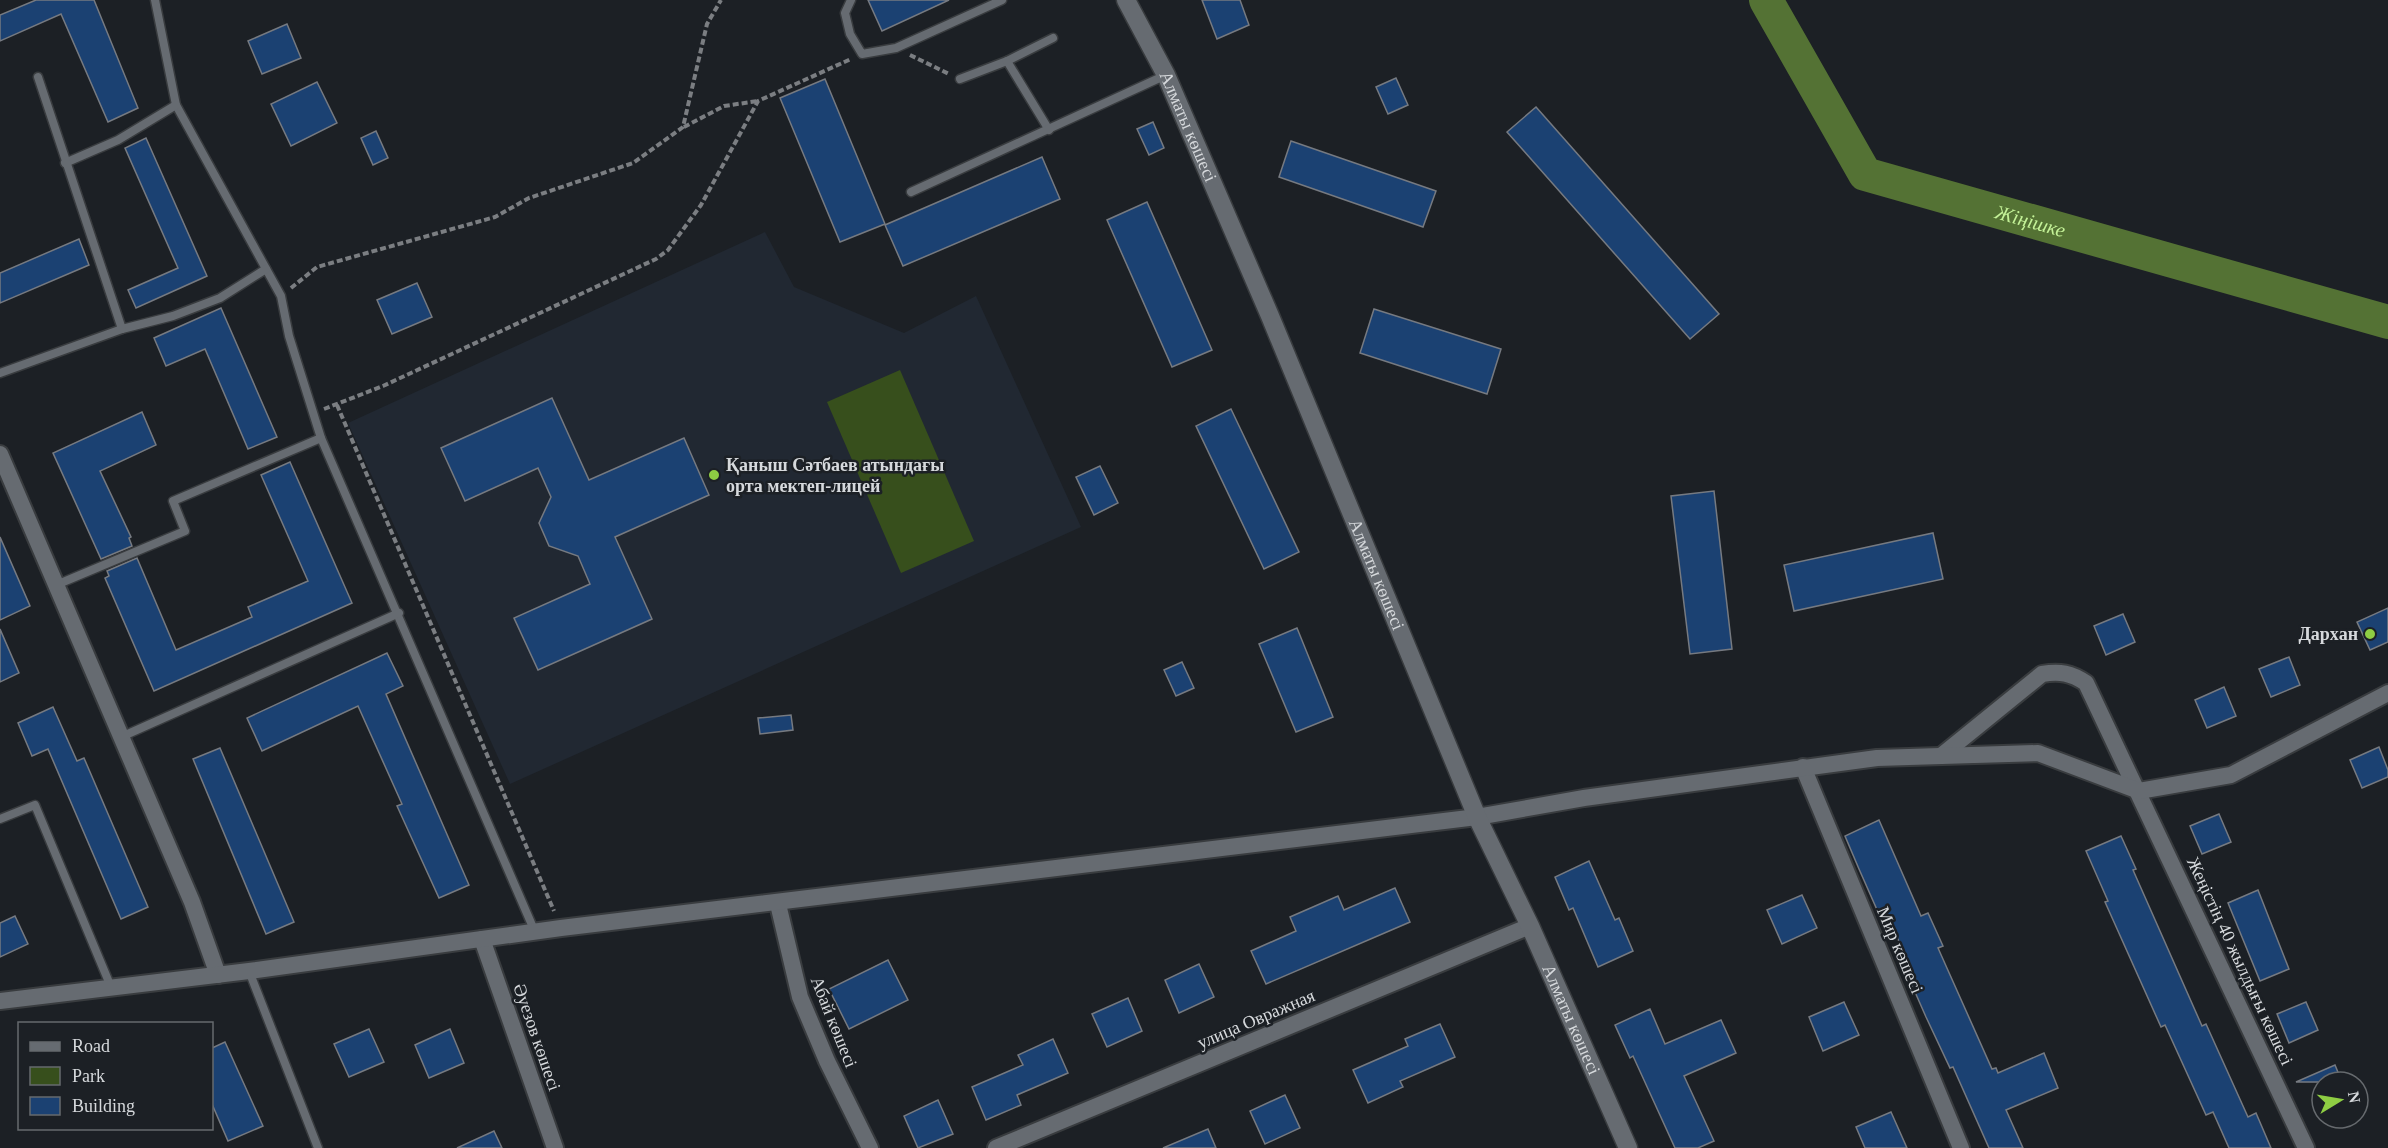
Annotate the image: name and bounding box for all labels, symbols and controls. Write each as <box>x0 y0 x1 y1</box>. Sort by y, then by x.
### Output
street label: Алматы көшесі <box>1156 68 1221 185</box>
water label: Жіңішке <box>1992 200 2068 241</box>
place label: Қаныш Сәтбаев атындағы орта мектеп-лицей <box>726 455 944 496</box>
marker: Қаныш Сәтбаев атындағы орта мектеп-лицей <box>707 468 721 482</box>
street label: Алматы көшесі <box>1345 516 1409 633</box>
place label: Дархан <box>2298 624 2358 644</box>
marker: Дархан <box>2363 627 2377 641</box>
street label: Жеңістің 40 жылдығы көшесі <box>2183 854 2297 1068</box>
street label: Мир көшесі <box>1873 904 1927 996</box>
street label: Алматы көшесі <box>1538 961 1604 1078</box>
street label: Абай көшесі <box>807 974 861 1070</box>
street label: Әуезов көшесі <box>509 981 565 1093</box>
street label: улица Овражная <box>1194 985 1318 1053</box>
legend <box>18 1022 213 1130</box>
text: Road <box>72 1036 110 1056</box>
text: Park <box>72 1066 105 1086</box>
north arrow <box>2310 1070 2370 1130</box>
text: N <box>2345 1090 2364 1105</box>
text: Building <box>72 1096 135 1116</box>

